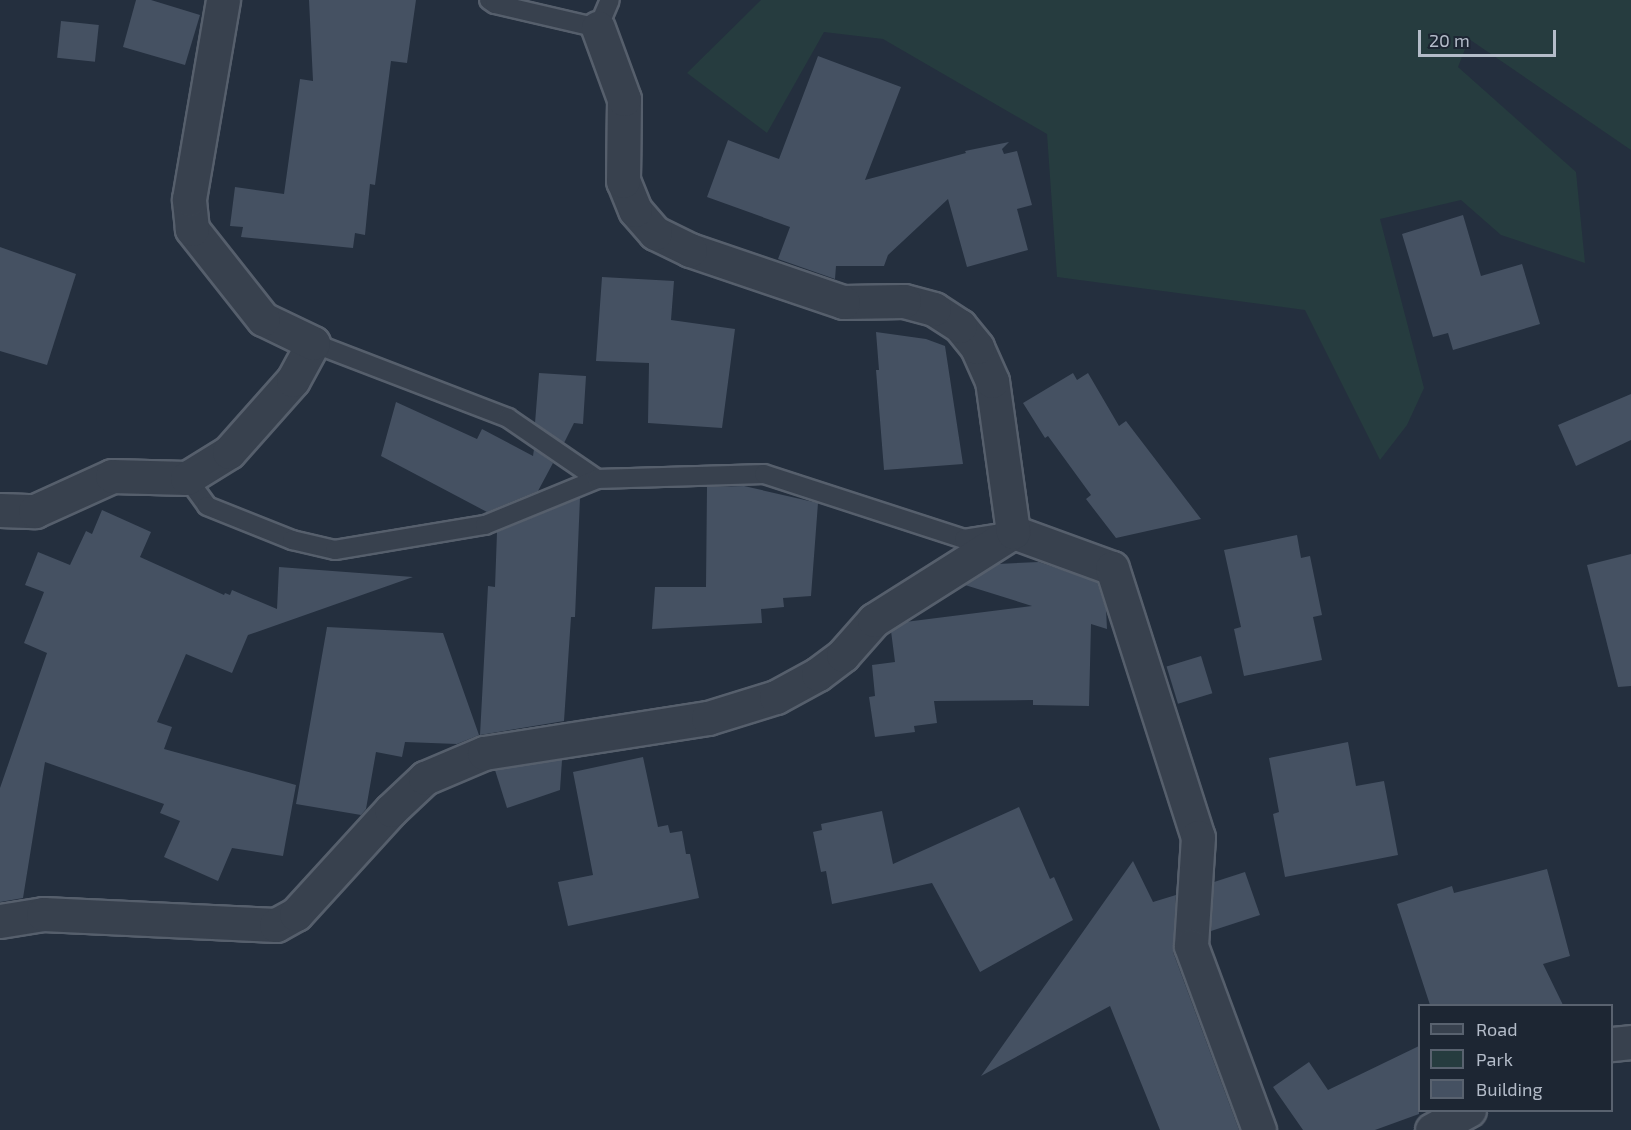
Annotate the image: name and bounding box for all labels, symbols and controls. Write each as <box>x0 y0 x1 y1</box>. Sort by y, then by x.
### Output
scale bar <box>1421 18 1559 56</box>
text: 20 m <box>1429 29 1470 51</box>
legend <box>1418 1004 1613 1112</box>
text: Road <box>1476 1018 1517 1040</box>
text: Park <box>1476 1048 1513 1070</box>
text: Building <box>1476 1078 1543 1100</box>

